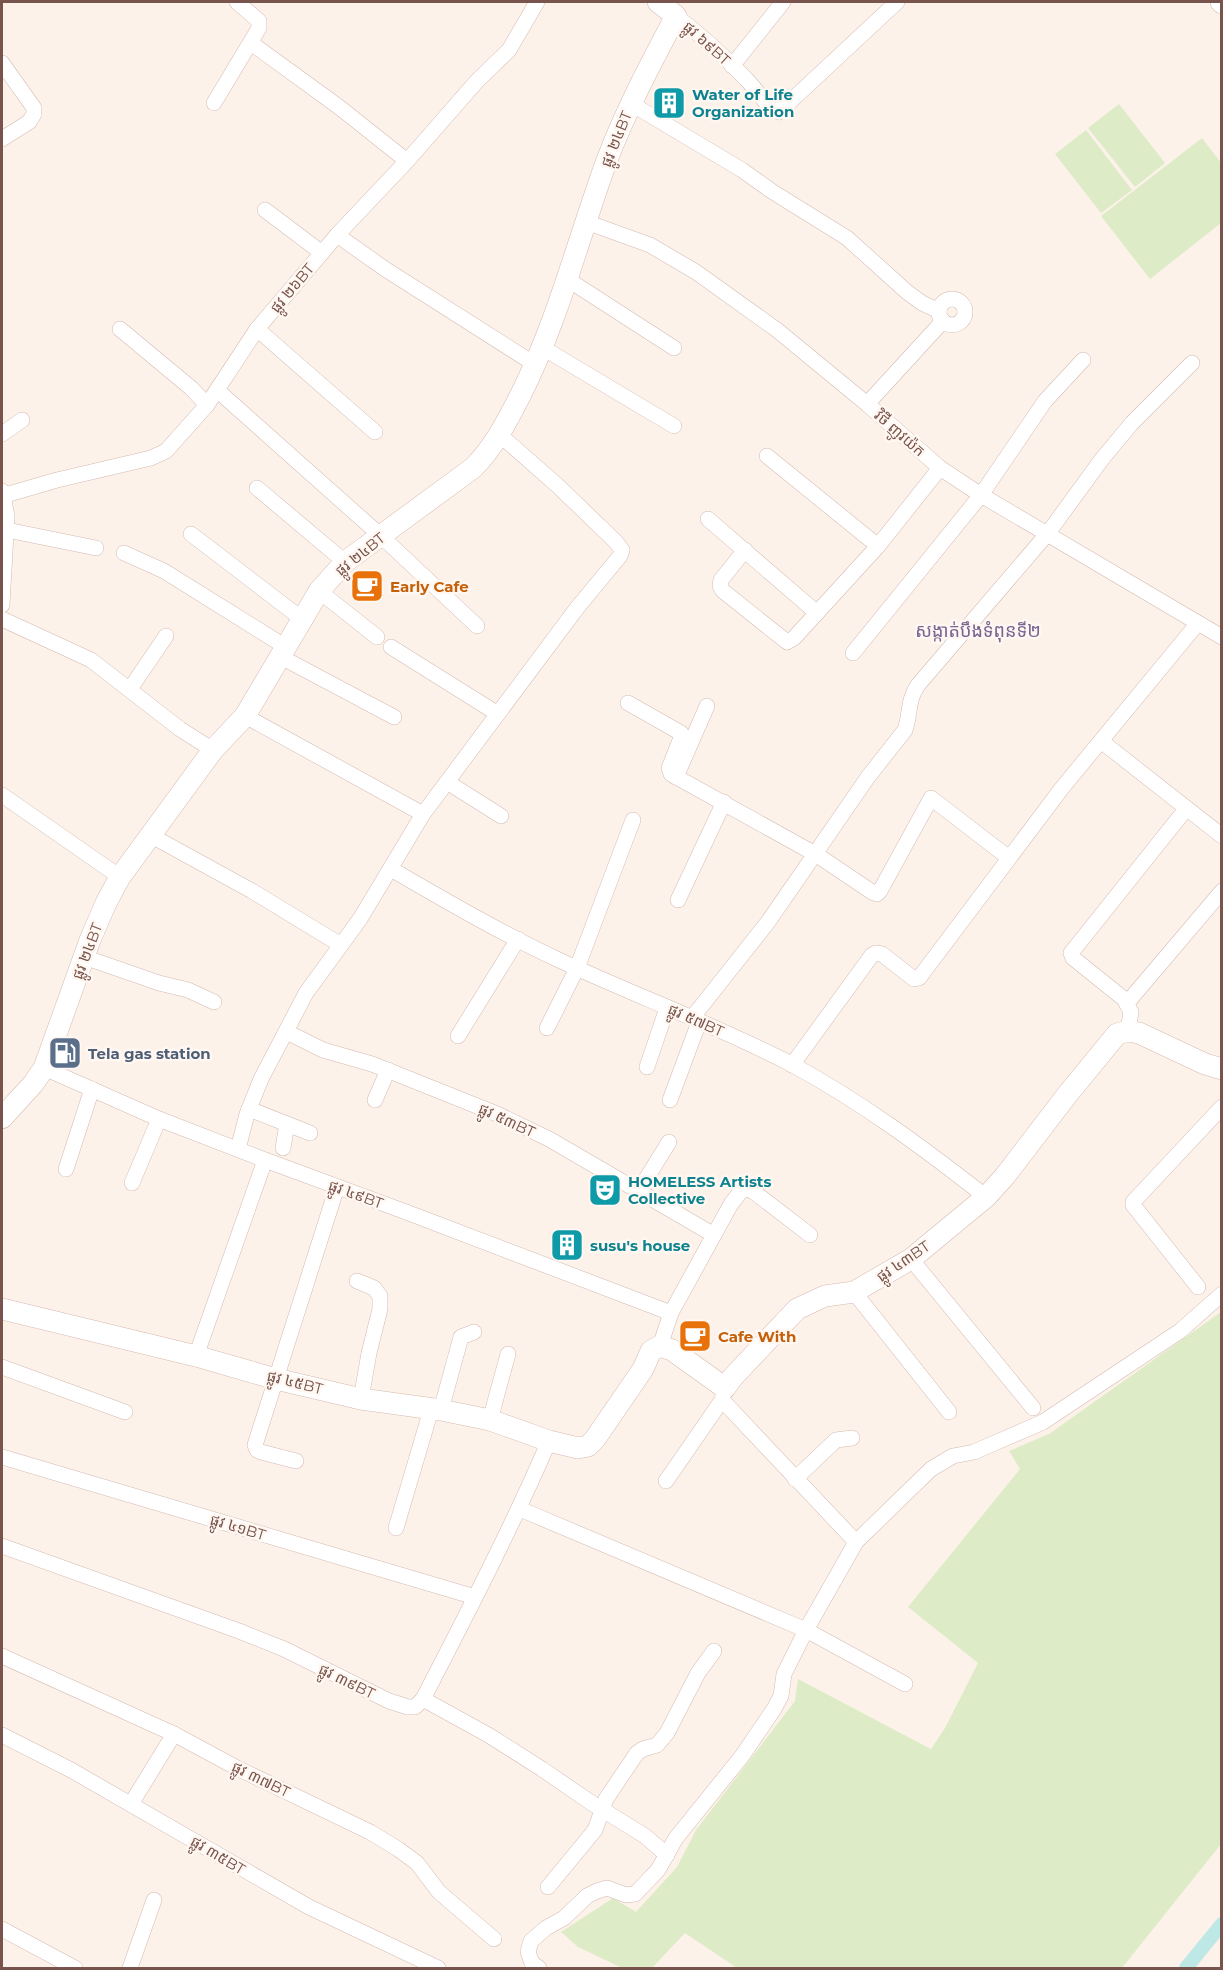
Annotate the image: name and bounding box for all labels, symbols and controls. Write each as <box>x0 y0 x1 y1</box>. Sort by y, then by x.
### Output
street label: ផ្លូវ ៦៩BT <box>676 17 735 73</box>
building icon: Water of Life Organization <box>651 85 687 121</box>
place label: Water of Life Organization <box>692 85 794 121</box>
street label: ផ្លូវ ២៤BT <box>596 108 640 171</box>
street label: ផ្លូវ ២៦BT <box>266 259 322 319</box>
street label: វិថី ញូវយ៉ក <box>868 406 929 463</box>
street label: ផ្លូវ ២៤BT <box>331 528 392 583</box>
cafe icon: Early Cafe <box>349 568 385 604</box>
place label: Early Cafe <box>390 577 469 596</box>
district label: សង្កាត់បឹងទំពុនទី២ <box>915 620 1041 643</box>
street label: ផ្លូវ ២៤BT <box>68 920 111 983</box>
street label: ផ្លូវ ៥៧BT <box>663 999 727 1045</box>
fuel station icon: Tela gas station <box>47 1035 83 1071</box>
place label: Tela gas station <box>88 1044 211 1063</box>
street label: ផ្លូវ ៥៣BT <box>474 1099 539 1146</box>
theatre icon: HOMELESS Artists Collective <box>587 1172 623 1208</box>
place label: HOMELESS Artists Collective <box>628 1172 771 1208</box>
street label: ផ្លូវ ៤៩BT <box>324 1175 386 1217</box>
building icon: susu's house <box>549 1227 585 1263</box>
place label: susu's house <box>590 1236 690 1255</box>
street label: ផ្លូវ ៤៣BT <box>873 1236 936 1289</box>
cafe icon: Cafe With <box>677 1318 713 1354</box>
place label: Cafe With <box>718 1327 796 1346</box>
street label: ផ្លូវ ៤៥BT <box>264 1366 325 1403</box>
street label: ផ្លូវ ៤១BT <box>207 1510 268 1549</box>
street label: ផ្លូវ ៣៩BT <box>314 1659 379 1707</box>
street label: ផ្លូវ ៣៧BT <box>227 1757 294 1805</box>
street label: ផ្លូវ ៣៥BT <box>185 1831 249 1883</box>

